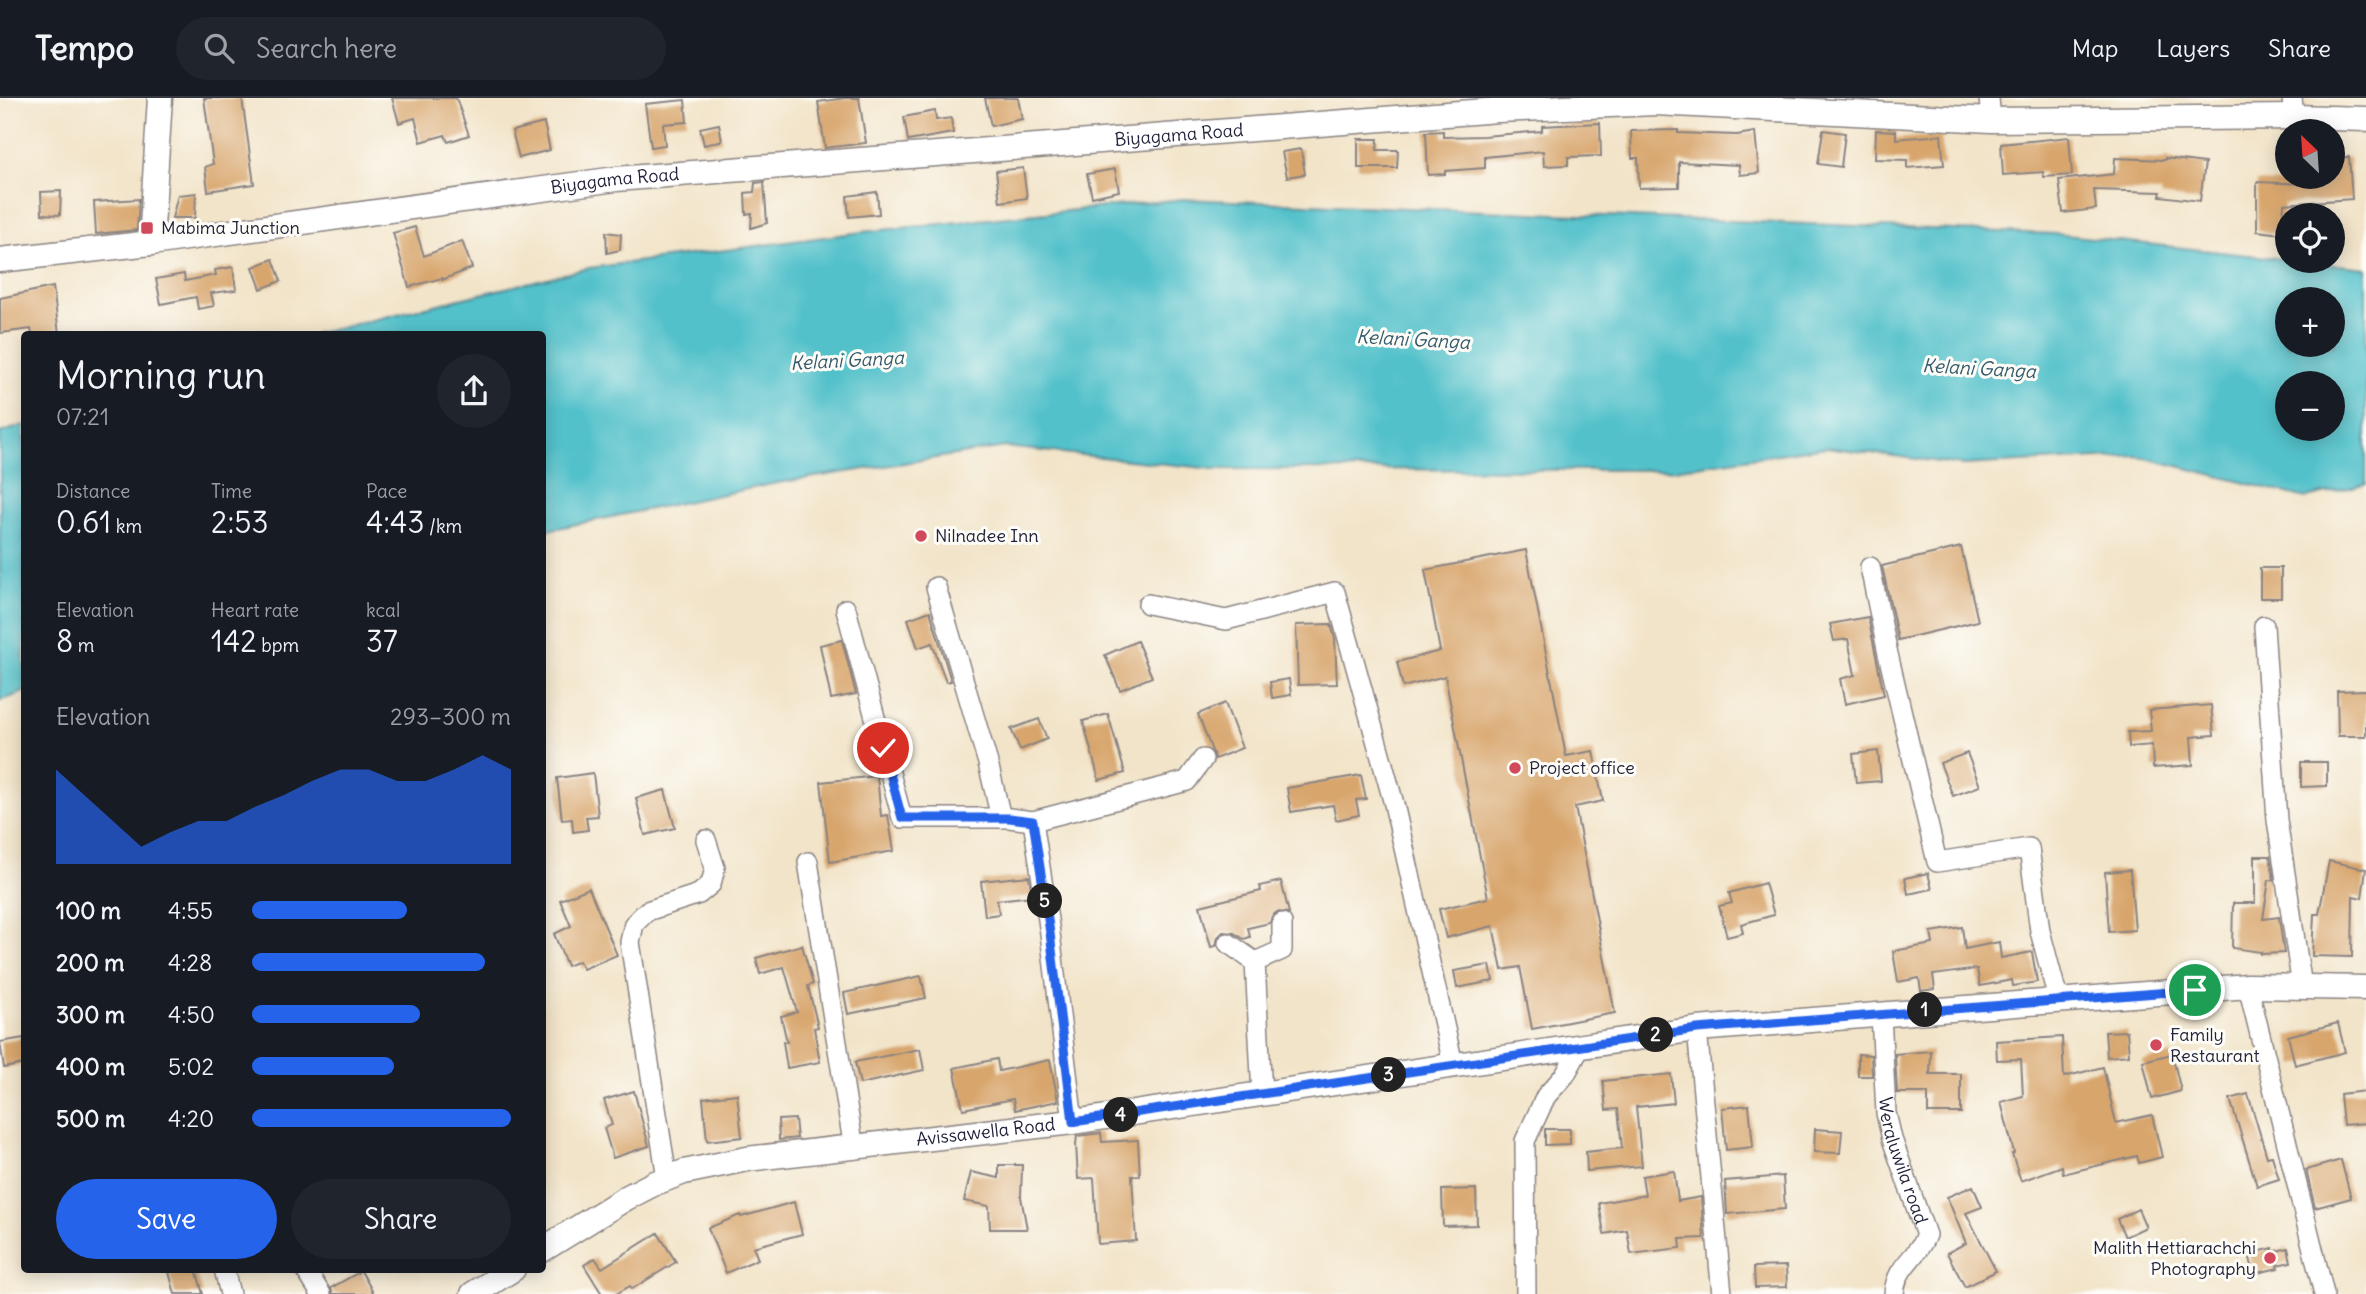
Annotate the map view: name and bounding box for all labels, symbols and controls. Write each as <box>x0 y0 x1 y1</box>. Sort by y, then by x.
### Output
search box <box>176 17 666 80</box>
text: Tempo <box>35 27 134 69</box>
icon: search <box>200 29 238 67</box>
text: Search here <box>256 32 397 65</box>
text: Map <box>2072 33 2118 63</box>
text: Layers <box>2156 33 2230 63</box>
text: Share <box>2268 33 2331 63</box>
street label: Biyagama Road <box>1114 118 1245 151</box>
north arrow <box>2275 119 2345 189</box>
map controls <box>2275 119 2345 441</box>
street label: Biyagama Road <box>549 162 680 199</box>
button: locate <box>2275 203 2345 273</box>
place label: Mabima Junction <box>161 216 300 239</box>
marker: Mabima Junction <box>139 220 155 236</box>
button: + <box>2275 287 2345 357</box>
water label: Kelani Ganga <box>1356 324 1471 354</box>
water label: Kelani Ganga <box>790 345 905 375</box>
text: Morning run <box>56 352 266 399</box>
water label: Kelani Ganga <box>1922 353 2037 383</box>
button: share <box>437 354 511 428</box>
button: − <box>2275 371 2345 441</box>
text: 07:21 <box>56 402 109 431</box>
text: Distance <box>56 479 130 503</box>
text: Time <box>211 479 252 503</box>
text: Pace <box>366 479 407 503</box>
text: 0.61 <box>56 503 111 541</box>
text: 2:53 <box>211 503 269 541</box>
text: 4:43 <box>366 503 425 541</box>
text: km <box>111 514 142 538</box>
text: /km <box>425 514 462 538</box>
place label: Nilnadee Inn <box>935 524 1039 547</box>
marker: Nilnadee Inn <box>913 528 929 544</box>
text: Elevation <box>56 598 134 622</box>
text: Heart rate <box>211 598 299 622</box>
text: kcal <box>366 598 400 622</box>
text: 8 <box>56 622 73 660</box>
text: 142 <box>211 622 257 660</box>
text: 37 <box>366 622 398 660</box>
text: m <box>73 633 94 657</box>
text: bpm <box>257 633 299 657</box>
text: Elevation <box>56 702 150 731</box>
text: 293–300 m <box>390 702 511 731</box>
pin <box>853 718 913 778</box>
icon: check <box>864 729 902 767</box>
place label: Project office <box>1529 756 1635 779</box>
marker: Project office <box>1507 760 1523 776</box>
pin: 5 <box>1028 884 1062 918</box>
text: 5 <box>1039 888 1050 912</box>
text: 100 m <box>56 896 121 925</box>
text: 4:55 <box>168 896 213 925</box>
text: 200 m <box>56 948 125 977</box>
text: 4:28 <box>168 948 212 977</box>
pin <box>2165 960 2225 1020</box>
icon: arrive <box>2176 971 2214 1009</box>
pin: 1 <box>1908 992 1942 1028</box>
text: 1 <box>1921 997 1928 1021</box>
text: 300 m <box>56 1000 125 1029</box>
text: 4:50 <box>168 1000 215 1029</box>
pin: 2 <box>1638 1018 1674 1052</box>
text: 2 <box>1650 1022 1661 1046</box>
place label: Family Restaurant <box>2170 1023 2259 1067</box>
marker: Family Restaurant <box>2148 1037 2164 1053</box>
text: 400 m <box>56 1052 125 1081</box>
text: 5:02 <box>168 1052 214 1081</box>
pin: 3 <box>1372 1058 1406 1093</box>
text: 3 <box>1383 1062 1394 1086</box>
street label: Weraluwila road <box>1874 1096 1933 1227</box>
pin: 4 <box>1104 1098 1138 1132</box>
text: 4 <box>1115 1102 1126 1126</box>
text: 500 m <box>56 1104 125 1133</box>
text: 4:20 <box>168 1104 214 1133</box>
street label: Avissawella Road <box>915 1112 1057 1151</box>
button: Save <box>56 1179 277 1259</box>
button: Share <box>291 1179 511 1259</box>
place label: Malith Hettiarachchi Photography <box>2093 1236 2256 1280</box>
marker: Malith Hettiarachchi Photography <box>2262 1250 2278 1266</box>

